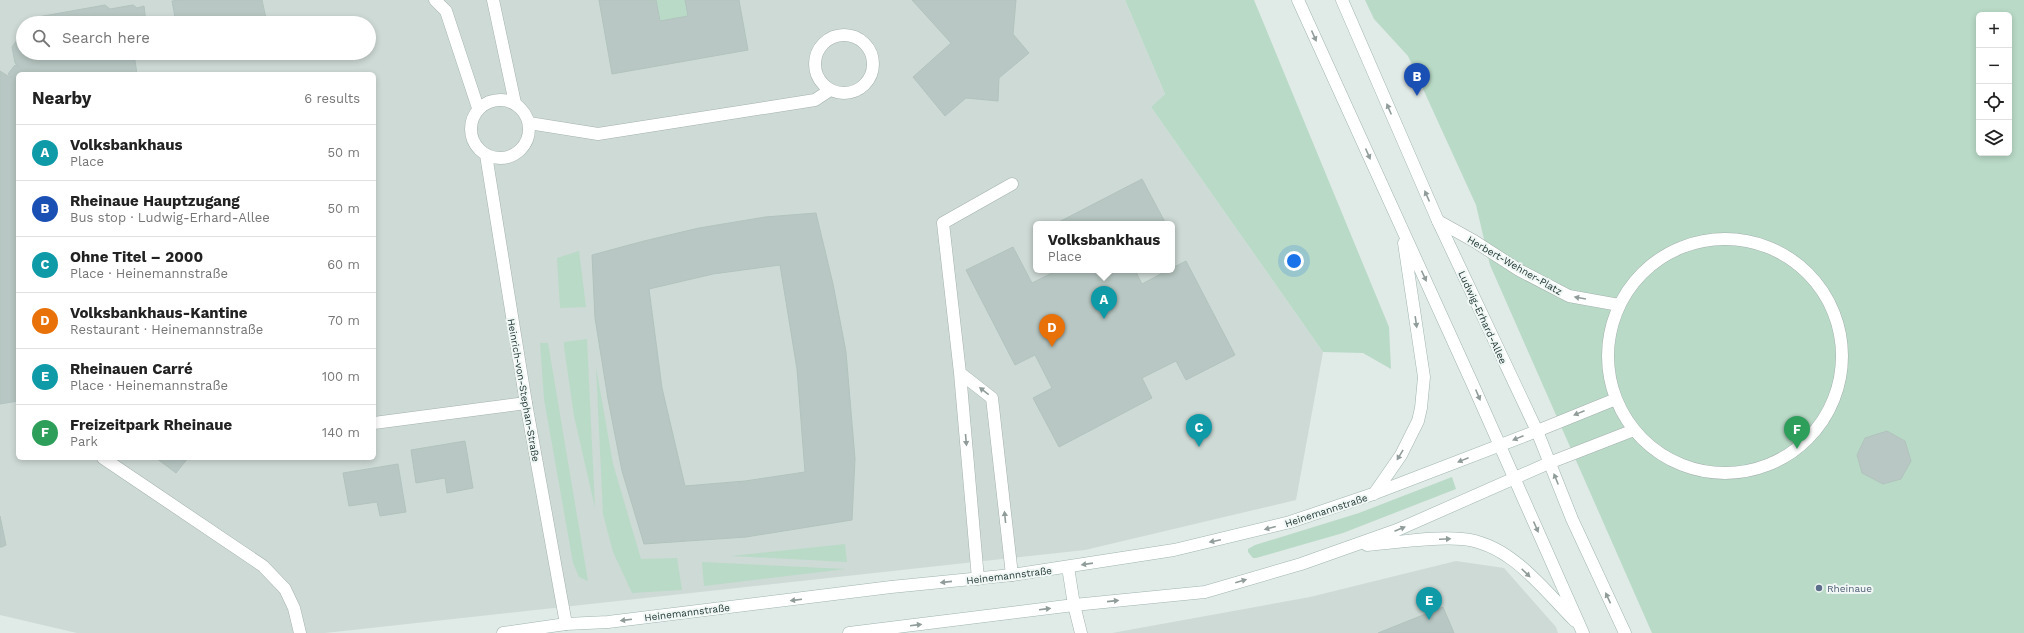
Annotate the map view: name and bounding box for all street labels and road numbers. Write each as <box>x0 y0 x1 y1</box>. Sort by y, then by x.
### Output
street label: Herbert-Wehner-Platz <box>1465 234 1564 297</box>
street label: Ludwig-Erhard-Allee <box>1456 269 1509 366</box>
street label: Heinrich-von-Stephan-Straße <box>505 318 542 463</box>
street label: Heinemannstraße <box>1283 492 1369 529</box>
street label: Heinemannstraße <box>966 565 1053 586</box>
street label: Heinemannstraße <box>644 602 731 623</box>

